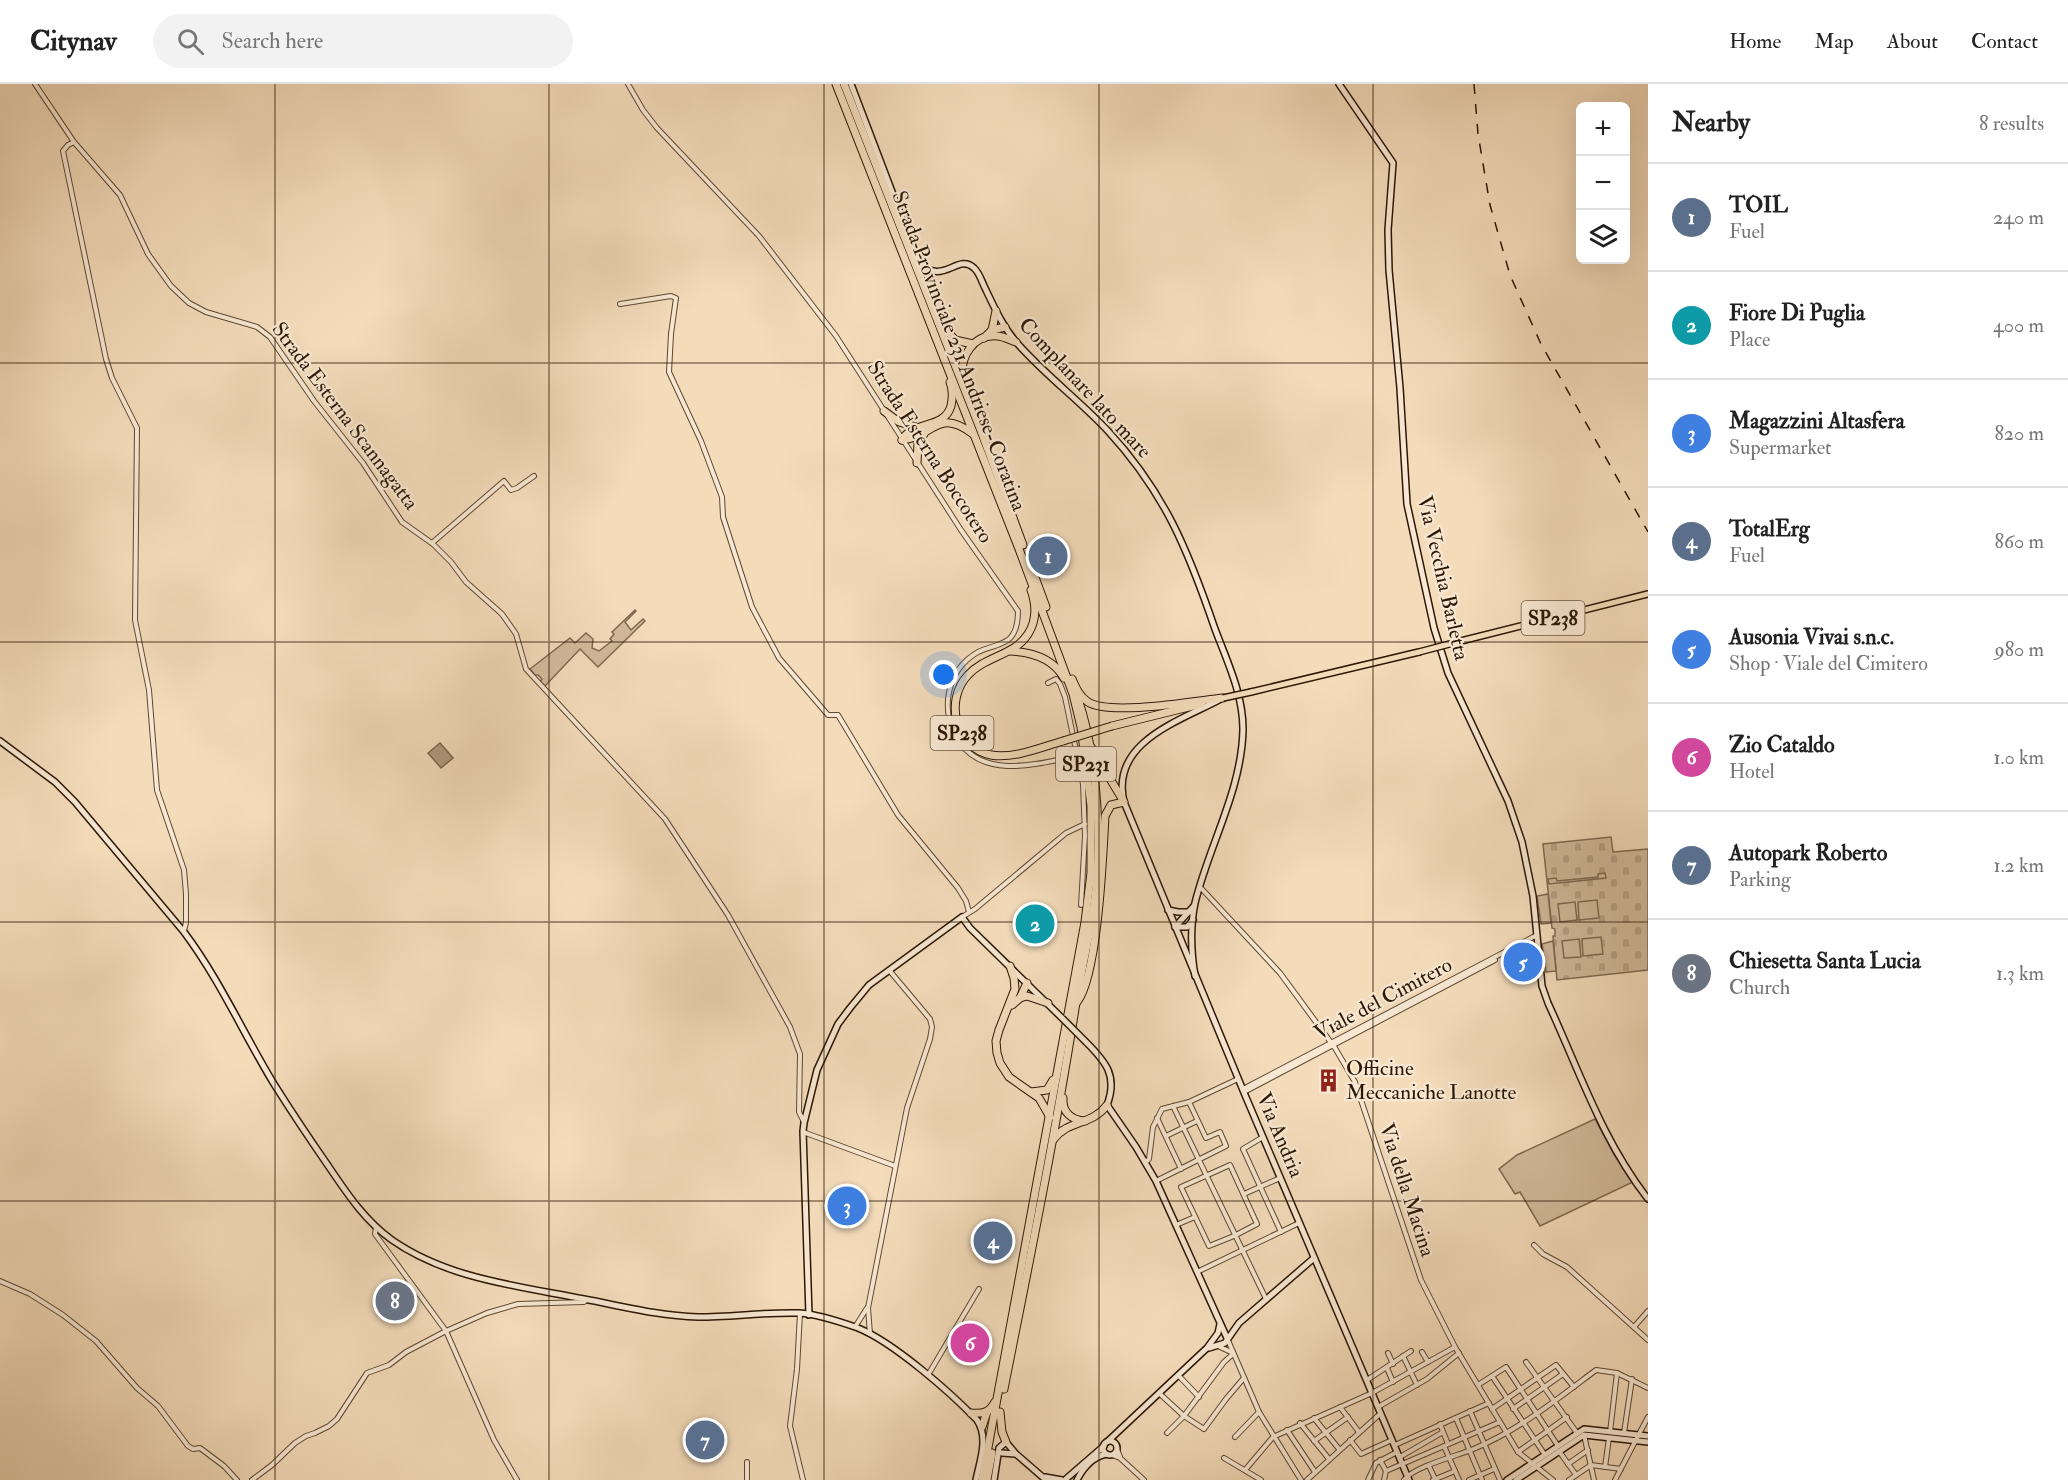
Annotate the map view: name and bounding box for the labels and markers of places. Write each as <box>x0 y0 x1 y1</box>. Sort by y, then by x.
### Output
pin: 1 <box>1028 534 1068 578</box>
pin: 2 <box>1016 902 1054 946</box>
pin: 5 <box>1504 940 1543 984</box>
place label: Officine Meccaniche Lanotte <box>1346 1055 1517 1106</box>
building icon: Officine Meccaniche Lanotte <box>1315 1067 1341 1093</box>
pin: 3 <box>828 1184 866 1228</box>
pin: 4 <box>974 1218 1012 1264</box>
pin: 8 <box>376 1278 414 1324</box>
pin: 6 <box>950 1320 990 1366</box>
pin: 7 <box>686 1418 724 1462</box>

